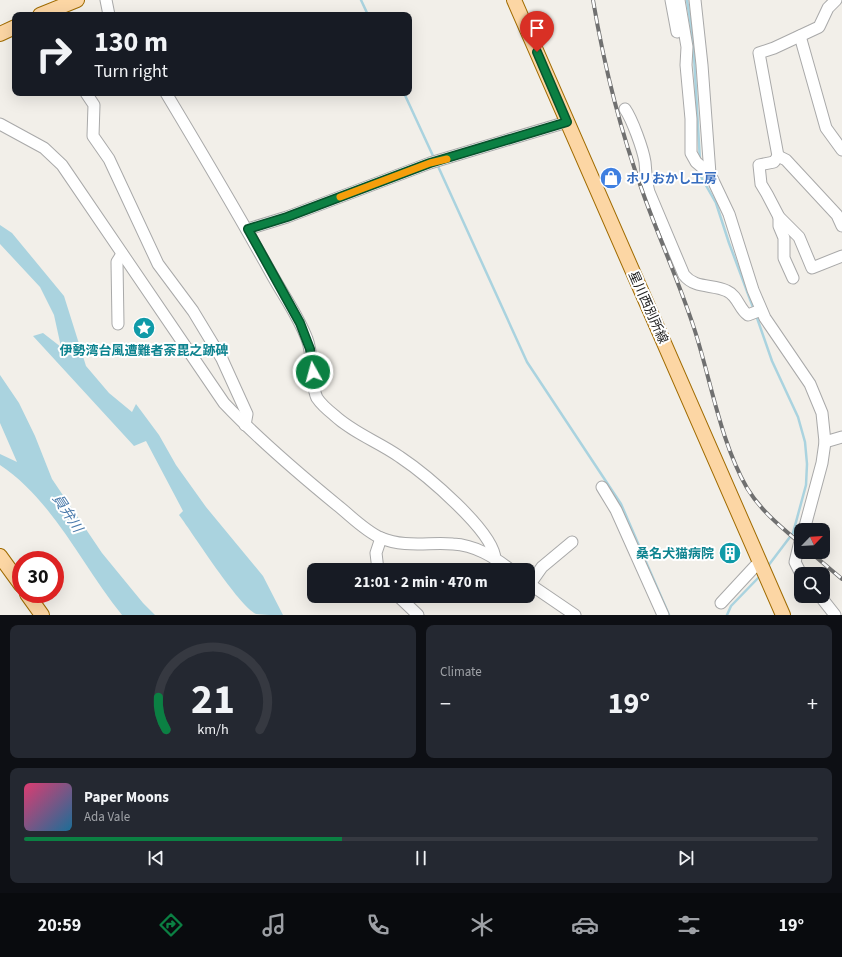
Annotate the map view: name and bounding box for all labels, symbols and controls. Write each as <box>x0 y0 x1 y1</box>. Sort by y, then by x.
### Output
pin <box>520 11 554 52</box>
icon: arrive <box>526 17 548 39</box>
text: 130 m <box>94 22 168 62</box>
icon: right <box>28 28 80 80</box>
text: Turn right <box>94 59 168 84</box>
shop icon: ホリおかし工房 <box>598 165 624 191</box>
place label: ホリおかし工房 <box>626 170 717 188</box>
street label: 星川西別所線 <box>624 268 672 347</box>
place icon: 伊勢湾台風遭難者荼毘之跡碑 <box>131 315 157 341</box>
place label: 伊勢湾台風遭難者荼毘之跡碑 <box>59 342 229 360</box>
position arrow <box>292 351 334 393</box>
water label: 員弁川 <box>47 490 88 538</box>
north arrow <box>794 523 830 559</box>
map controls <box>794 523 830 603</box>
building icon: 桑名犬猫病院 <box>717 540 743 566</box>
place label: 桑名犬猫病院 <box>636 545 714 563</box>
speed limit sign: 30 <box>12 551 64 603</box>
button: search <box>794 567 830 603</box>
text: 21:01 · 2 min · 470 m <box>354 572 488 593</box>
text: Climate <box>440 663 482 681</box>
text: 21 <box>191 669 235 729</box>
text: 19° <box>608 682 650 725</box>
text: − <box>440 688 451 720</box>
text: + <box>807 688 818 720</box>
text: km/h <box>197 718 229 739</box>
text: Paper Moons <box>84 787 169 808</box>
text: Ada Vale <box>84 808 130 826</box>
icon: previous <box>145 847 167 869</box>
icon: pause <box>410 847 432 869</box>
icon: next <box>675 847 697 869</box>
icon: directions <box>157 911 185 939</box>
icon: music <box>260 911 288 939</box>
icon: phone <box>364 911 392 939</box>
icon: climate <box>468 911 496 939</box>
icon: car <box>571 911 599 939</box>
icon: filters <box>675 911 703 939</box>
text: 20:59 <box>38 913 81 938</box>
text: 19° <box>779 913 804 938</box>

